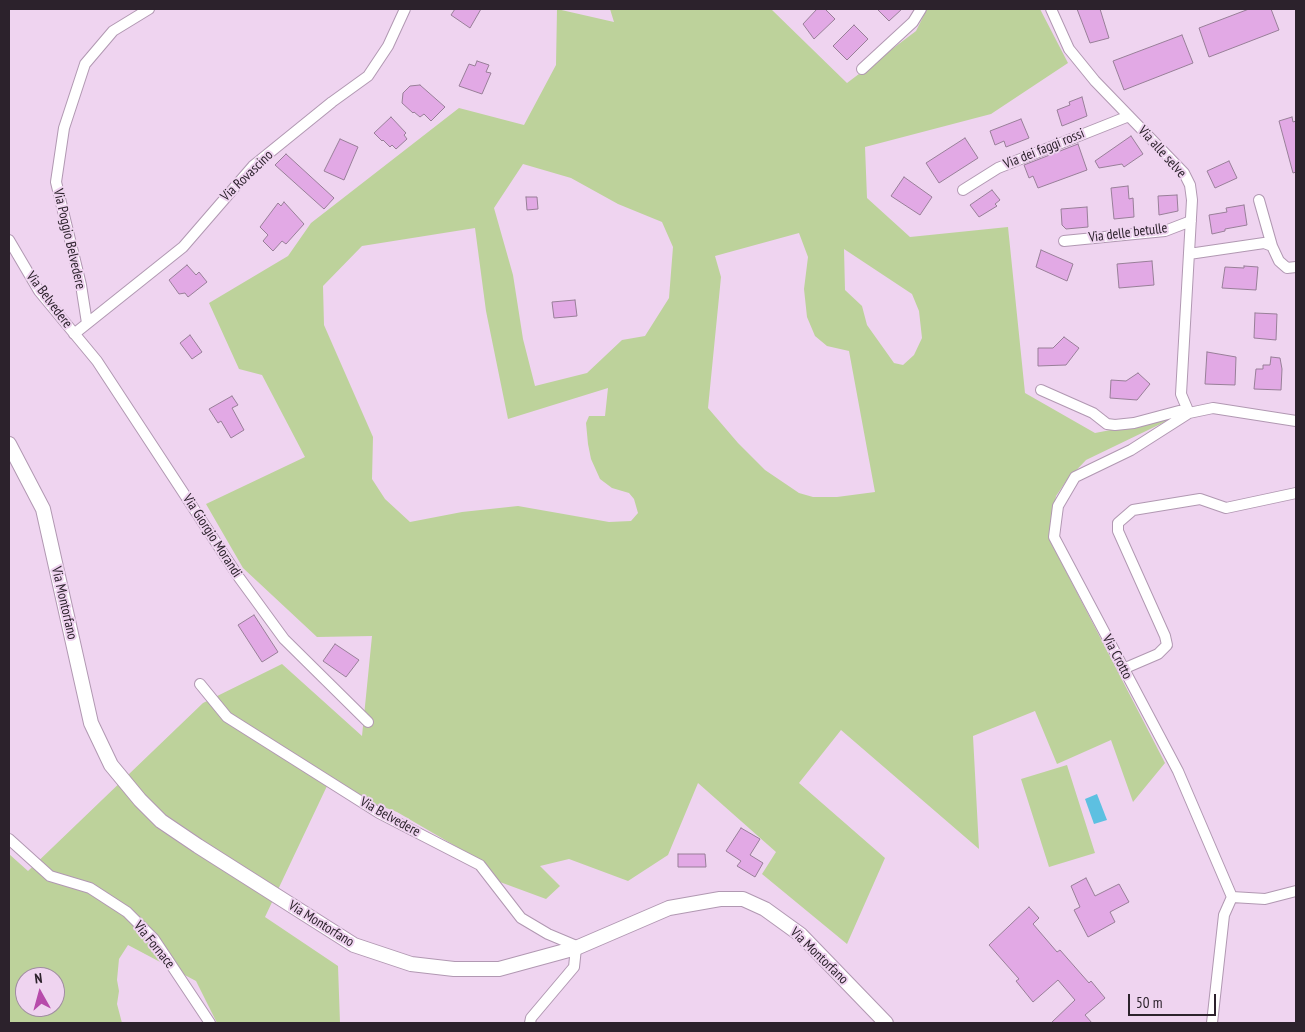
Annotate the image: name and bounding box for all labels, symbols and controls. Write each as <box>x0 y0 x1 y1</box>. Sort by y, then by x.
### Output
street label: Via alle selve <box>1134 123 1190 181</box>
street label: Via dei faggi rossi <box>1001 125 1087 173</box>
street label: Via Rovascino <box>217 147 277 205</box>
street label: Via Poggio Belvedere <box>49 187 89 291</box>
street label: Via delle betulle <box>1088 220 1168 246</box>
street label: Via Belvedere <box>22 268 76 332</box>
street label: Via Giorgio Morandi <box>179 491 245 581</box>
street label: Via Montorfano <box>47 565 81 641</box>
street label: Via Crotto <box>1098 632 1136 682</box>
street label: Via Belvedere <box>357 794 423 840</box>
street label: Via Montorfano <box>285 897 357 951</box>
street label: Via Fornace <box>130 918 178 972</box>
street label: Via Montorfano <box>786 924 852 988</box>
north arrow <box>15 967 65 1017</box>
text: N <box>33 969 43 987</box>
scale bar <box>1130 984 1218 1016</box>
text: 50 m <box>1136 993 1162 1012</box>

